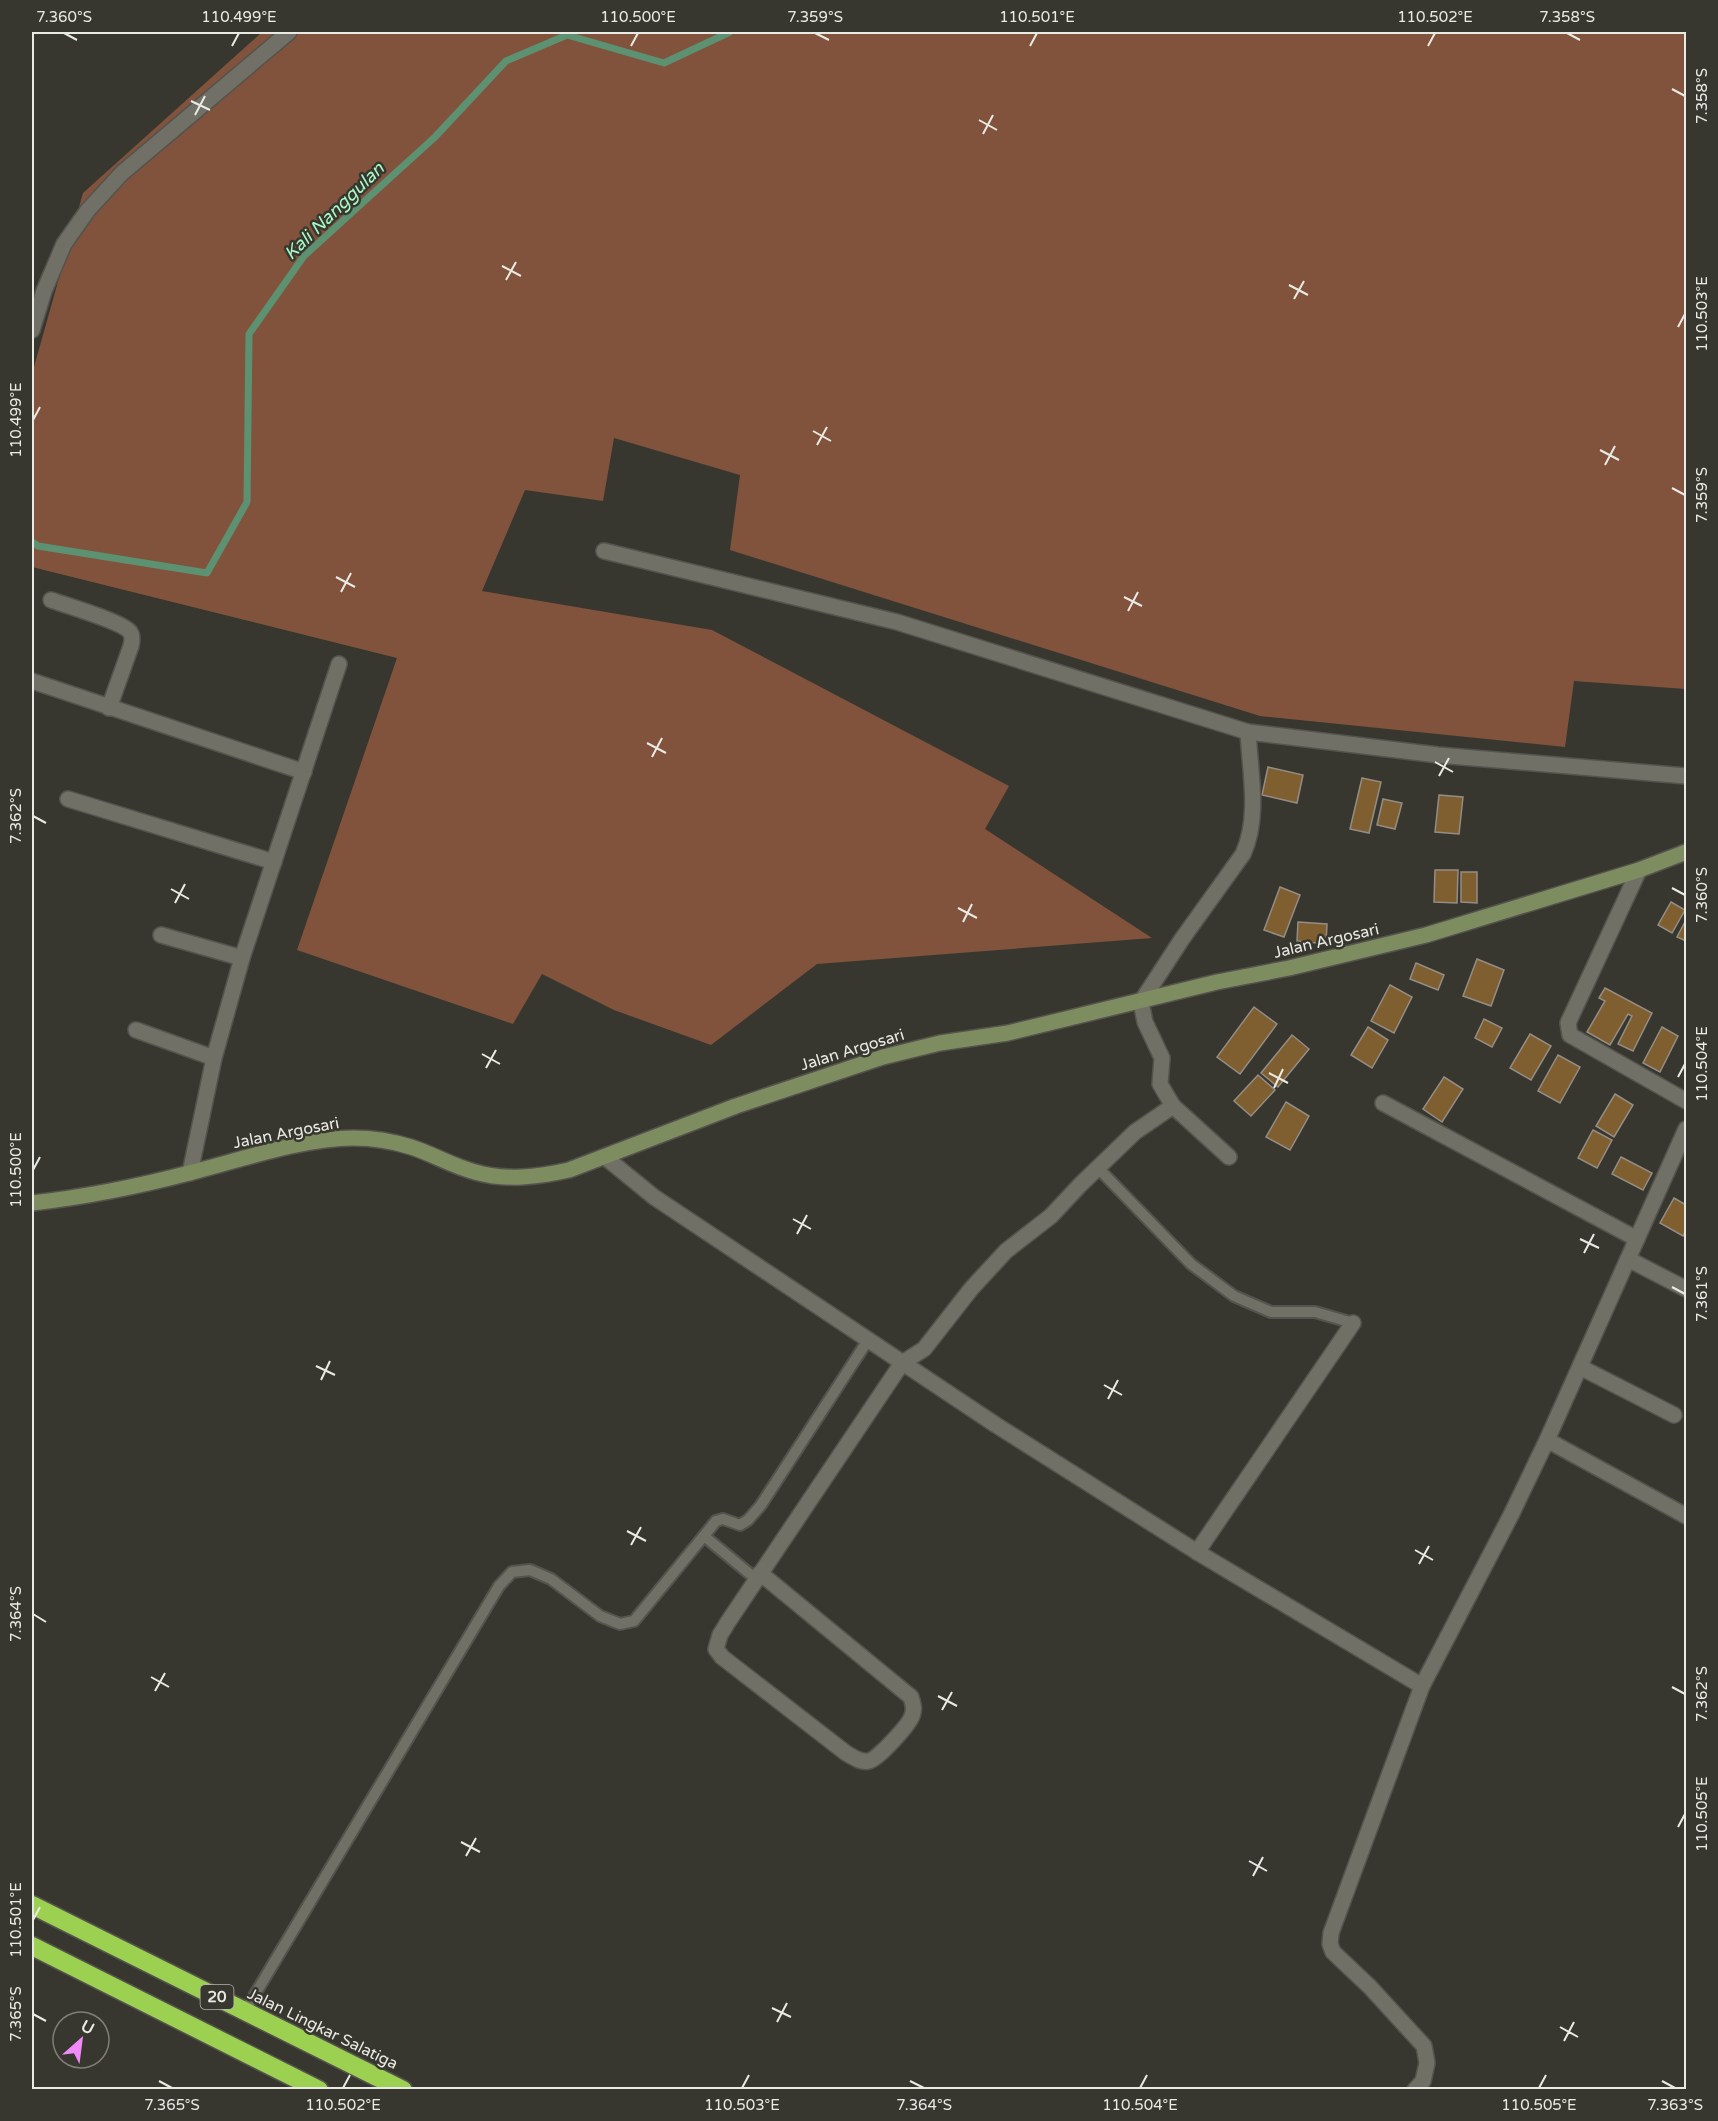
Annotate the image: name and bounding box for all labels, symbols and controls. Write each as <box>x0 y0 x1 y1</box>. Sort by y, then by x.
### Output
text: 7.360°S <box>36 8 92 26</box>
text: 110.499°E <box>201 8 277 26</box>
text: 110.500°E <box>600 8 676 26</box>
text: 7.359°S <box>787 8 843 26</box>
text: 110.501°E <box>999 8 1075 26</box>
text: 110.502°E <box>1397 8 1473 26</box>
text: 7.358°S <box>1539 8 1595 26</box>
text: 7.358°S <box>1693 68 1711 124</box>
water label: Kali Nanggulan <box>279 157 389 264</box>
text: 110.503°E <box>1693 276 1711 352</box>
text: 110.499°E <box>7 382 25 458</box>
text: 7.359°S <box>1693 467 1711 523</box>
text: 7.362°S <box>7 788 25 844</box>
text: 7.360°S <box>1693 867 1711 923</box>
street label: Jalan Argosari <box>1272 919 1381 963</box>
street label: Jalan Argosari <box>798 1025 907 1075</box>
text: 110.504°E <box>1693 1026 1711 1102</box>
street label: Jalan Argosari <box>231 1113 341 1153</box>
text: 110.500°E <box>7 1132 25 1208</box>
text: 7.361°S <box>1693 1266 1711 1322</box>
text: 7.364°S <box>7 1586 25 1642</box>
text: 7.362°S <box>1693 1666 1711 1722</box>
text: 110.505°E <box>1693 1776 1711 1852</box>
text: 110.501°E <box>7 1882 25 1958</box>
street label: Jalan Lingkar Salatiga <box>244 1984 401 2074</box>
road number: 20 <box>200 1985 234 2009</box>
text: 7.365°S <box>7 1986 25 2042</box>
north arrow <box>51 2010 111 2070</box>
text: U <box>78 2016 98 2039</box>
text: 7.365°S <box>144 2096 200 2114</box>
text: 110.502°E <box>305 2096 381 2114</box>
text: 110.503°E <box>704 2096 780 2114</box>
text: 7.364°S <box>896 2096 952 2114</box>
text: 110.504°E <box>1102 2096 1178 2114</box>
text: 110.505°E <box>1501 2096 1577 2114</box>
text: 7.363°S <box>1647 2096 1703 2114</box>

